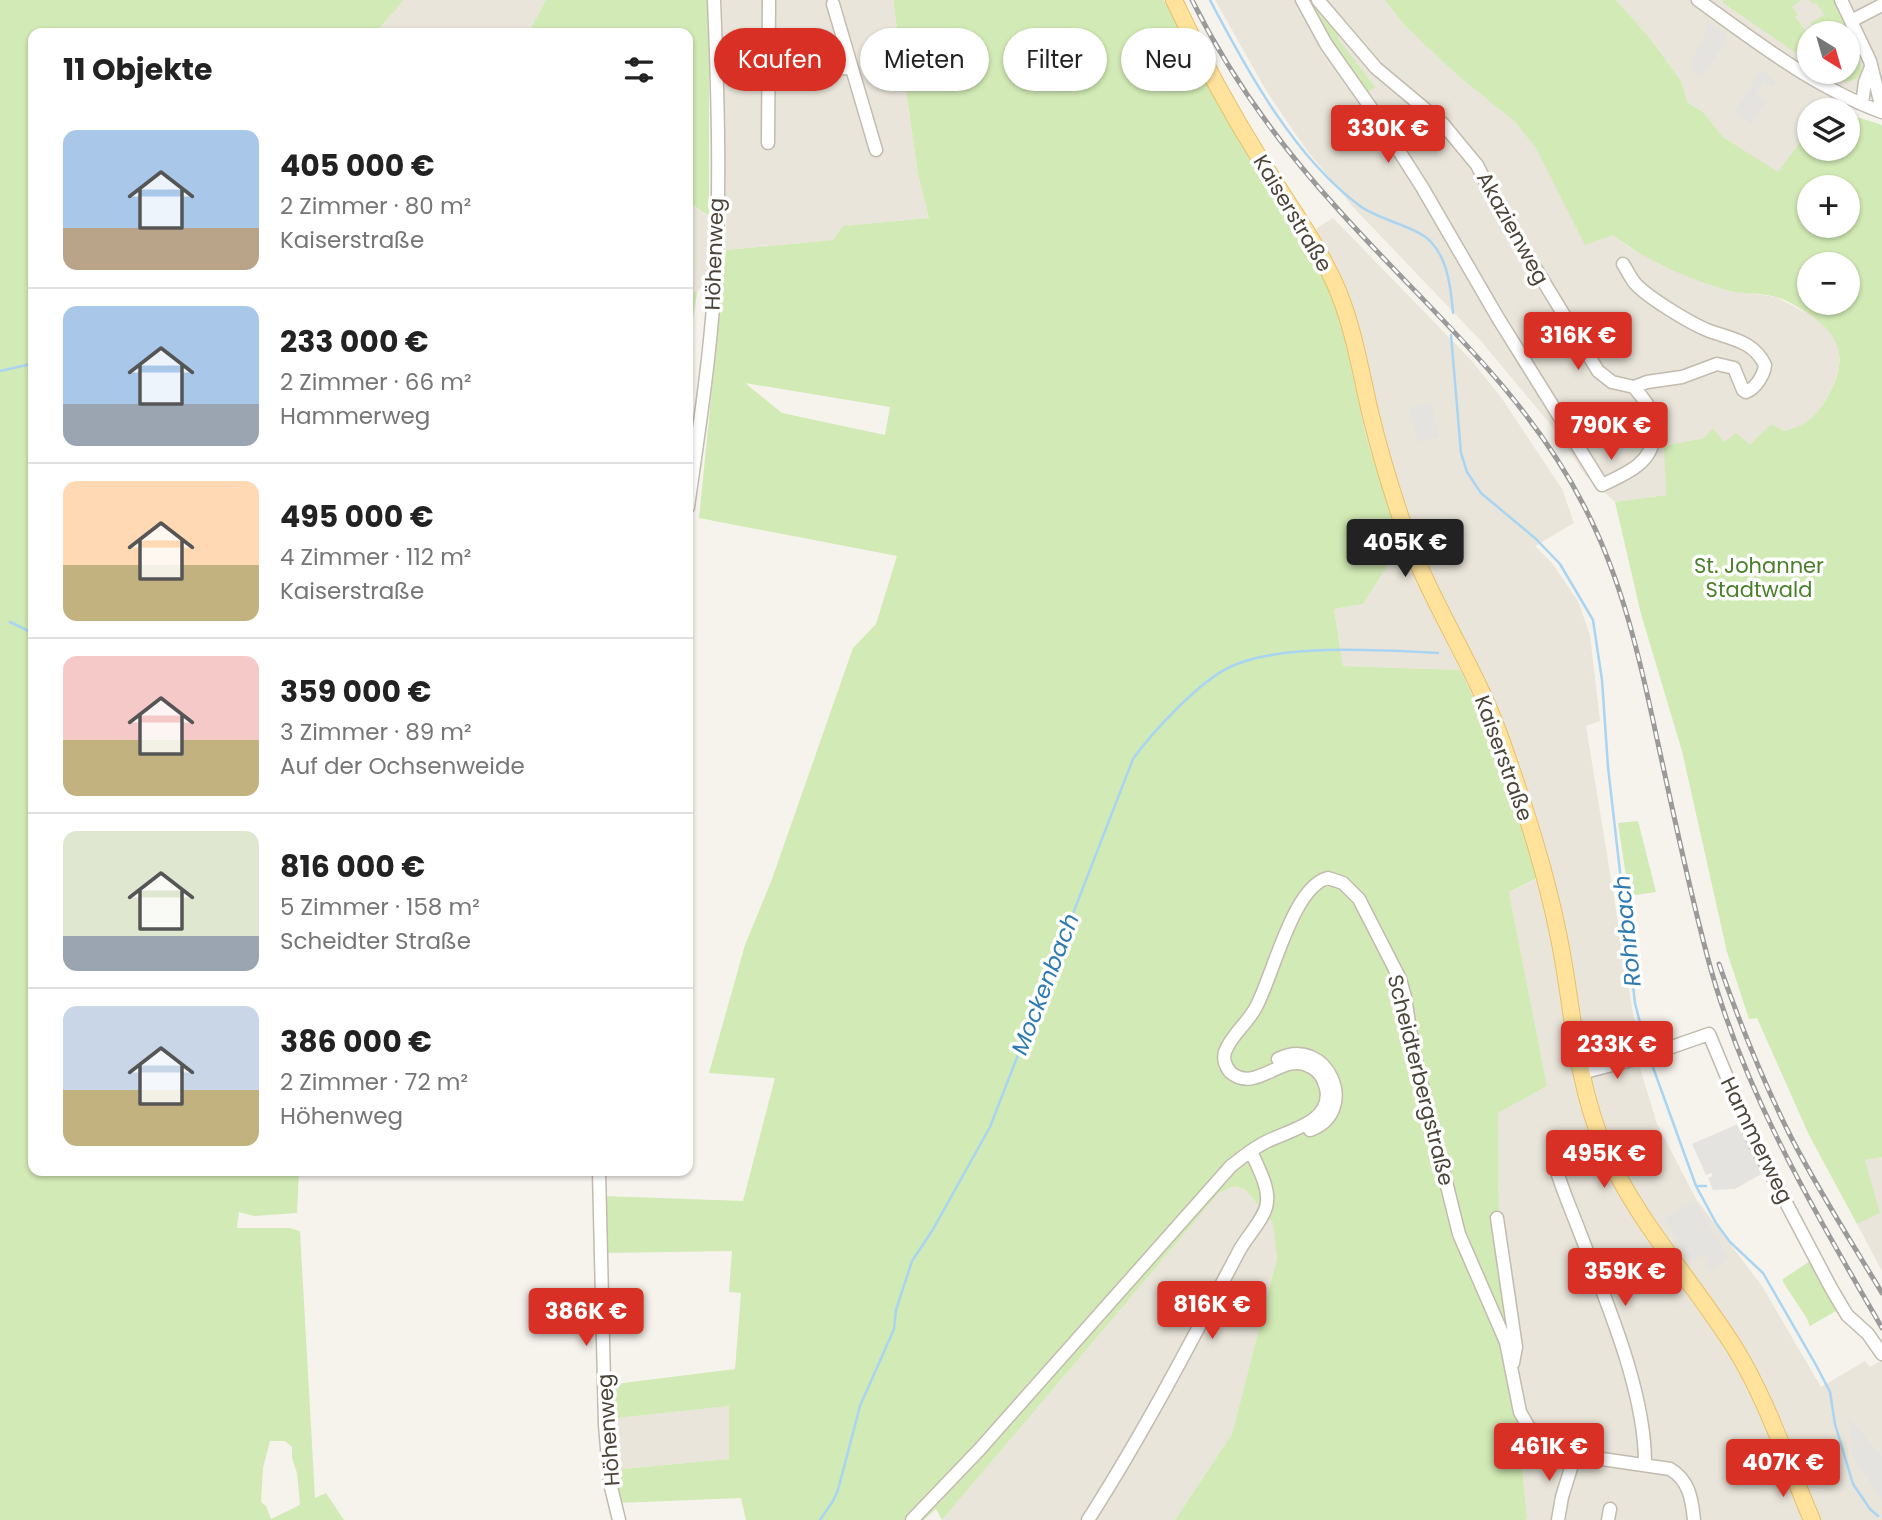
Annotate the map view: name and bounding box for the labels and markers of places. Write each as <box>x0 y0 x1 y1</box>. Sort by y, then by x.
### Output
pin: 330K € <box>1331 106 1445 165</box>
pin: 316K € <box>1521 312 1635 372</box>
pin: 790K € <box>1554 402 1668 462</box>
pin: 405K € <box>1348 520 1462 579</box>
pin: 233K € <box>1560 1021 1674 1081</box>
pin: 495K € <box>1547 1130 1661 1190</box>
pin: 359K € <box>1568 1248 1682 1308</box>
pin: 816K € <box>1155 1282 1269 1341</box>
pin: 386K € <box>529 1288 643 1348</box>
pin: 461K € <box>1492 1424 1606 1483</box>
pin: 407K € <box>1726 1440 1840 1499</box>

